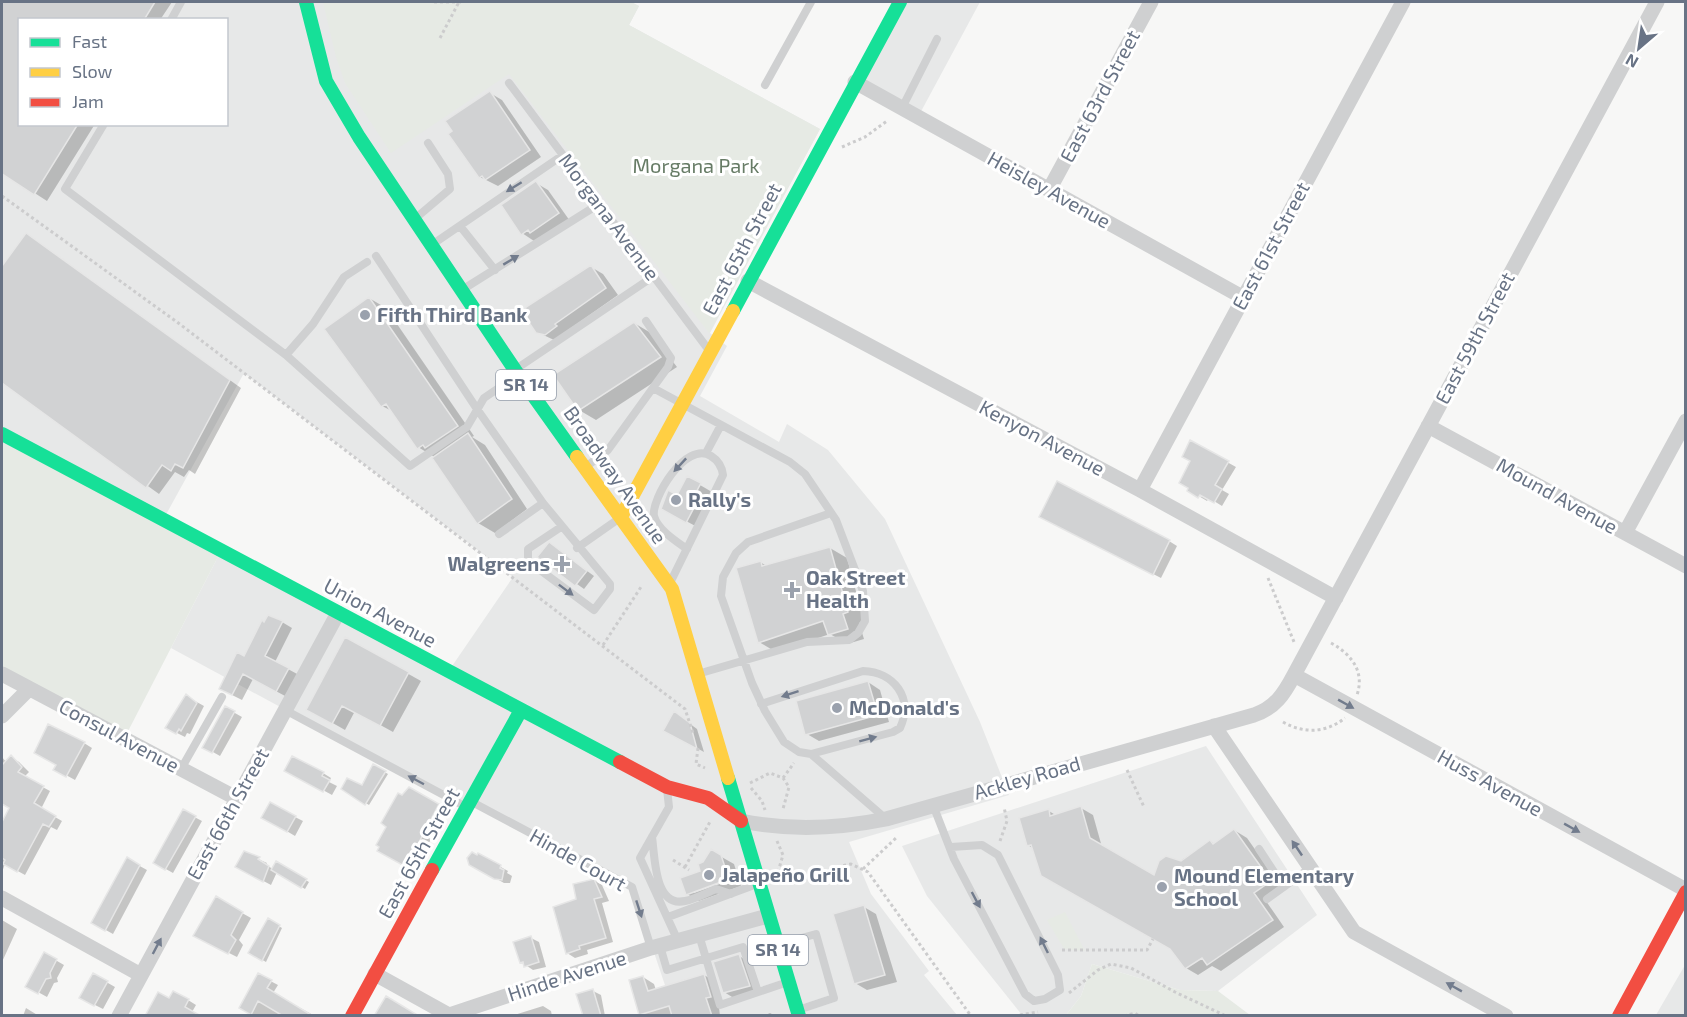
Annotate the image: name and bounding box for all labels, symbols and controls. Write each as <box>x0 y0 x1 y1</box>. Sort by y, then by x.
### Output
legend <box>18 18 228 126</box>
north arrow <box>1609 18 1669 78</box>
street label: East 63rd Street <box>1054 25 1144 166</box>
text: Fast <box>72 30 107 52</box>
text: N <box>1622 50 1641 73</box>
text: Slow <box>72 60 113 82</box>
text: Jam <box>72 90 104 112</box>
street label: Heisley Avenue <box>984 145 1115 233</box>
street label: Morgana Avenue <box>554 148 665 285</box>
park label: Morgana Park <box>633 153 759 177</box>
street label: East 61st Street <box>1226 177 1314 314</box>
street label: East 65th Street <box>696 178 786 319</box>
one-way arrow <box>506 181 522 193</box>
one-way arrow <box>503 255 519 266</box>
street label: East 59th Street <box>1429 267 1519 408</box>
place label: Fifth Third Bank <box>377 302 528 326</box>
marker: Fifth Third Bank <box>358 308 372 322</box>
road number: SR 14 <box>496 370 556 400</box>
street label: Kenyon Avenue <box>976 394 1109 480</box>
street label: Broadway Avenue <box>559 401 672 548</box>
street label: Mound Avenue <box>1493 452 1622 538</box>
one-way arrow <box>673 457 687 472</box>
place label: Rally's <box>688 487 751 512</box>
marker: Rally's <box>669 493 683 507</box>
place label: Walgreens <box>448 551 550 575</box>
marker: Walgreens <box>555 557 569 571</box>
place label: Oak Street Health <box>806 565 906 612</box>
street label: Union Avenue <box>320 572 441 652</box>
marker: Oak Street Health <box>783 581 801 599</box>
one-way arrow <box>558 584 574 596</box>
one-way arrow <box>781 690 799 699</box>
street label: Consul Avenue <box>55 693 184 777</box>
place label: McDonald's <box>849 695 960 719</box>
one-way arrow <box>1337 699 1354 709</box>
marker: McDonald's <box>830 701 844 715</box>
one-way arrow <box>858 733 877 743</box>
street label: East 66th Street <box>181 743 273 883</box>
street label: Huss Avenue <box>1434 743 1547 821</box>
street label: Ackley Road <box>971 750 1083 804</box>
one-way arrow <box>407 775 424 785</box>
street label: East 65th Street <box>372 783 464 922</box>
street label: Hinde Court <box>526 823 631 896</box>
one-way arrow <box>1564 823 1581 833</box>
one-way arrow <box>1292 840 1303 856</box>
place label: Jalapeño Grill <box>721 862 850 886</box>
place label: Mound Elementary School <box>1174 863 1355 910</box>
marker: Jalapeño Grill <box>702 868 716 882</box>
marker: Mound Elementary School <box>1155 880 1169 894</box>
one-way arrow <box>970 891 980 909</box>
one-way arrow <box>635 900 644 918</box>
road number: SR 14 <box>748 935 808 965</box>
one-way arrow <box>152 937 162 954</box>
one-way arrow <box>1039 937 1049 954</box>
street label: Hinde Avenue <box>504 945 629 1005</box>
one-way arrow <box>1445 982 1462 992</box>

